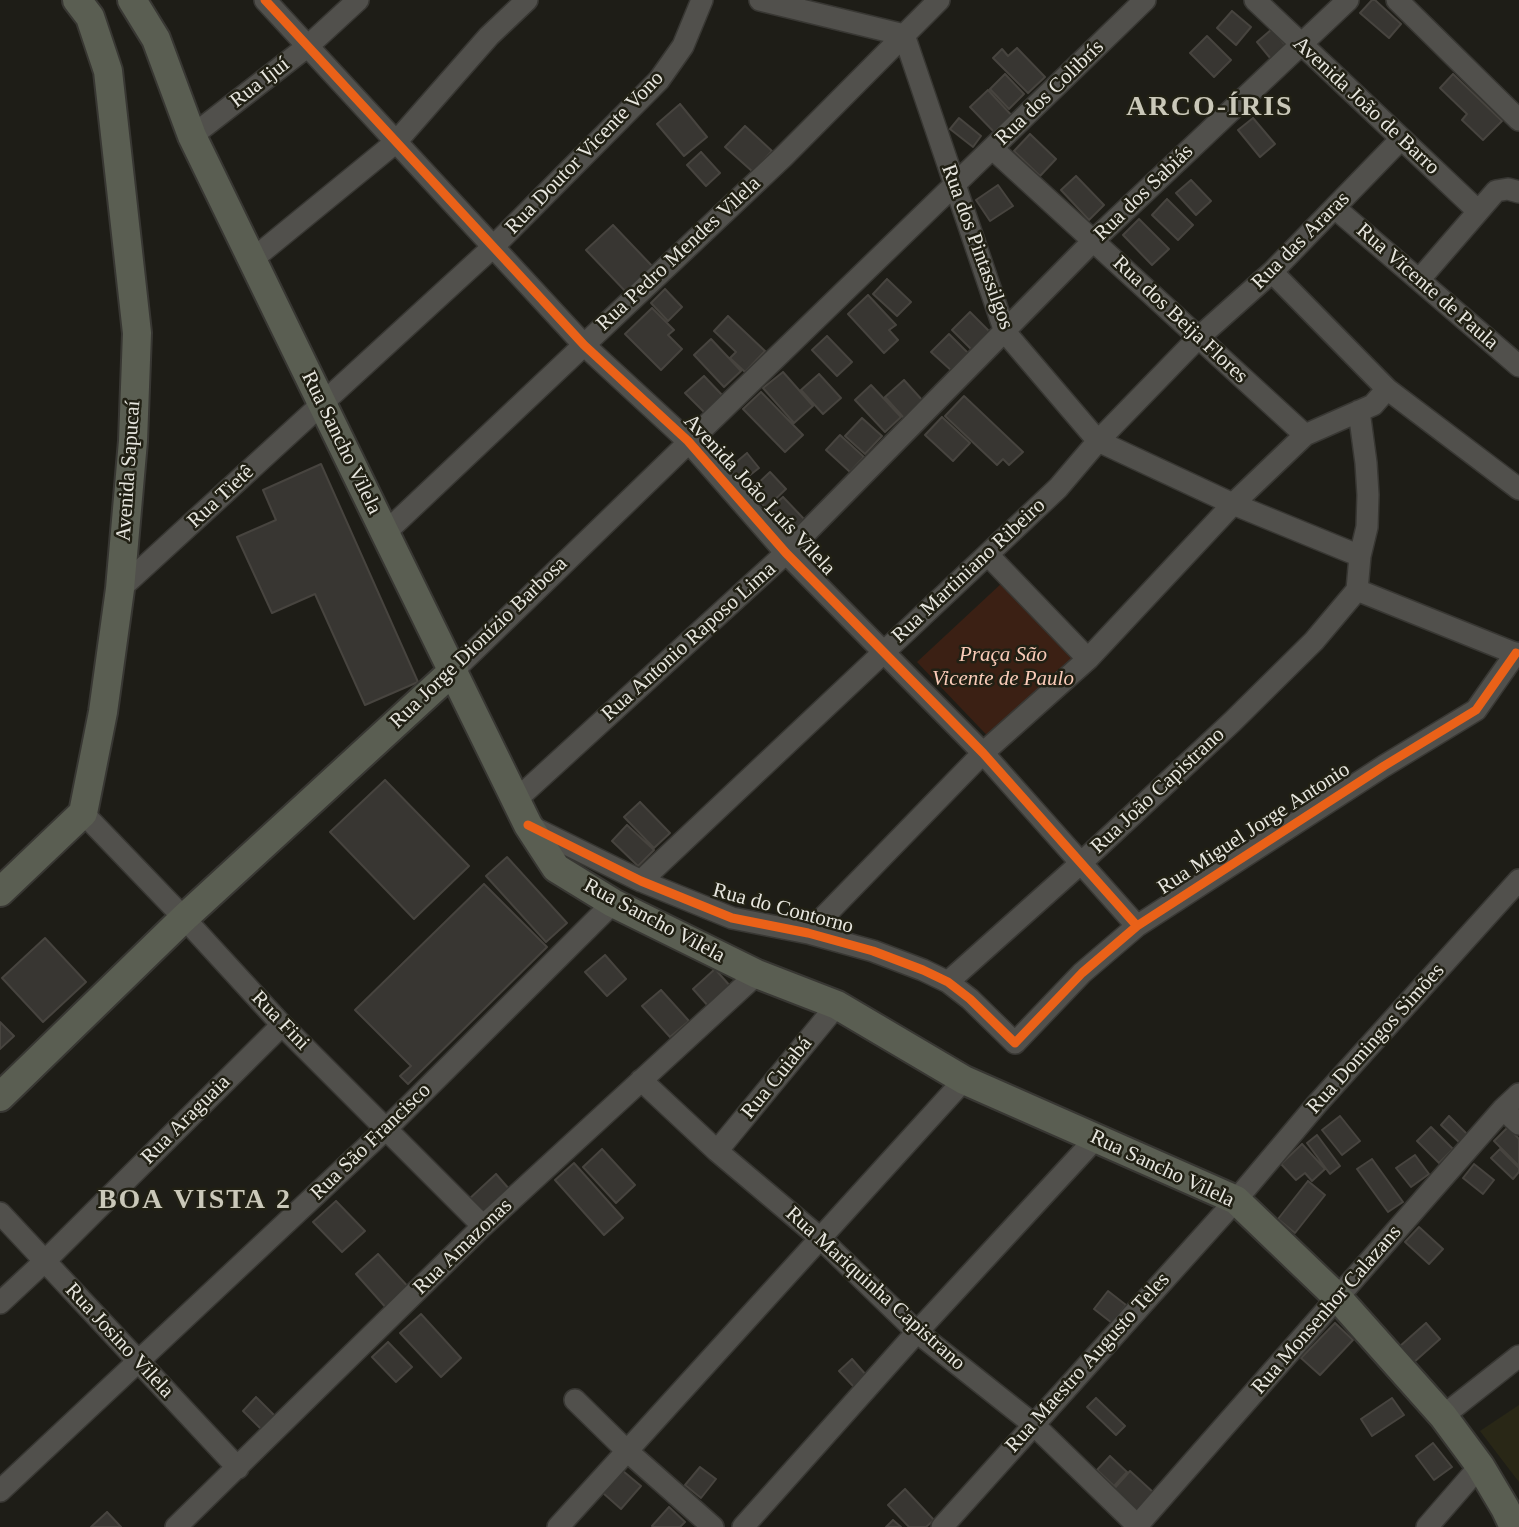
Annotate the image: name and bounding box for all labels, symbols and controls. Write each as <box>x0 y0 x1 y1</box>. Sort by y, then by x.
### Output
street label: Avenida João de Barro <box>1287 31 1445 181</box>
street label: Rua dos Colibrís <box>990 35 1110 151</box>
street label: Rua Ijuí <box>225 52 295 114</box>
street label: Rua Doutor Vicente Vono <box>501 66 669 240</box>
district label: ARCO-ÍRIS <box>1127 91 1293 125</box>
street label: Rua dos Sabiás <box>1089 139 1199 247</box>
street label: Rua dos Pintassilgos <box>935 161 1019 333</box>
street label: Rua Pedro Mendes Vilela <box>592 171 766 337</box>
street label: Rua das Araras <box>1247 187 1355 295</box>
street label: Rua Vicente de Paula <box>1351 218 1503 356</box>
street label: Rua dos Beija Flores <box>1107 251 1253 389</box>
street label: Rua Sancho Vilela <box>295 367 387 519</box>
street label: Avenida Sapucaí <box>112 400 146 542</box>
street label: Avenida João Luís Vilela <box>678 409 840 581</box>
street label: Rua Tietê <box>183 460 259 534</box>
street label: Rua Martiniano Ribeiro <box>887 493 1051 649</box>
street label: Rua Jorge Dionízio Barbosa <box>385 552 573 734</box>
street label: Rua Antonio Raposo Lima <box>597 557 781 727</box>
park label: Praça São Vicente de Paulo <box>932 642 1074 692</box>
street label: Rua João Capistrano <box>1086 723 1230 859</box>
street label: Rua Miguel Jorge Antonio <box>1153 757 1355 901</box>
street label: Rua Sancho Vilela <box>579 873 729 969</box>
street label: Rua do Contorno <box>710 878 856 940</box>
street label: Rua Domingos Simões <box>1302 959 1450 1119</box>
street label: Rua Fini <box>246 986 314 1056</box>
street label: Rua Cuiabá <box>736 1032 818 1124</box>
street label: Rua Araguaia <box>136 1070 236 1170</box>
street label: Rua São Francisco <box>306 1078 436 1206</box>
street label: Rua Sancho Vilela <box>1086 1125 1238 1213</box>
district label: BOA VISTA 2 <box>99 1184 291 1218</box>
street label: Rua Amazonas <box>408 1194 518 1300</box>
street label: Rua Mariquinha Capistrano <box>780 1202 970 1376</box>
street label: Rua Monsenhor Calazans <box>1247 1220 1407 1400</box>
street label: Rua Maestro Augusto Teles <box>1000 1268 1176 1458</box>
street label: Rua Josino Vilela <box>59 1278 179 1404</box>

